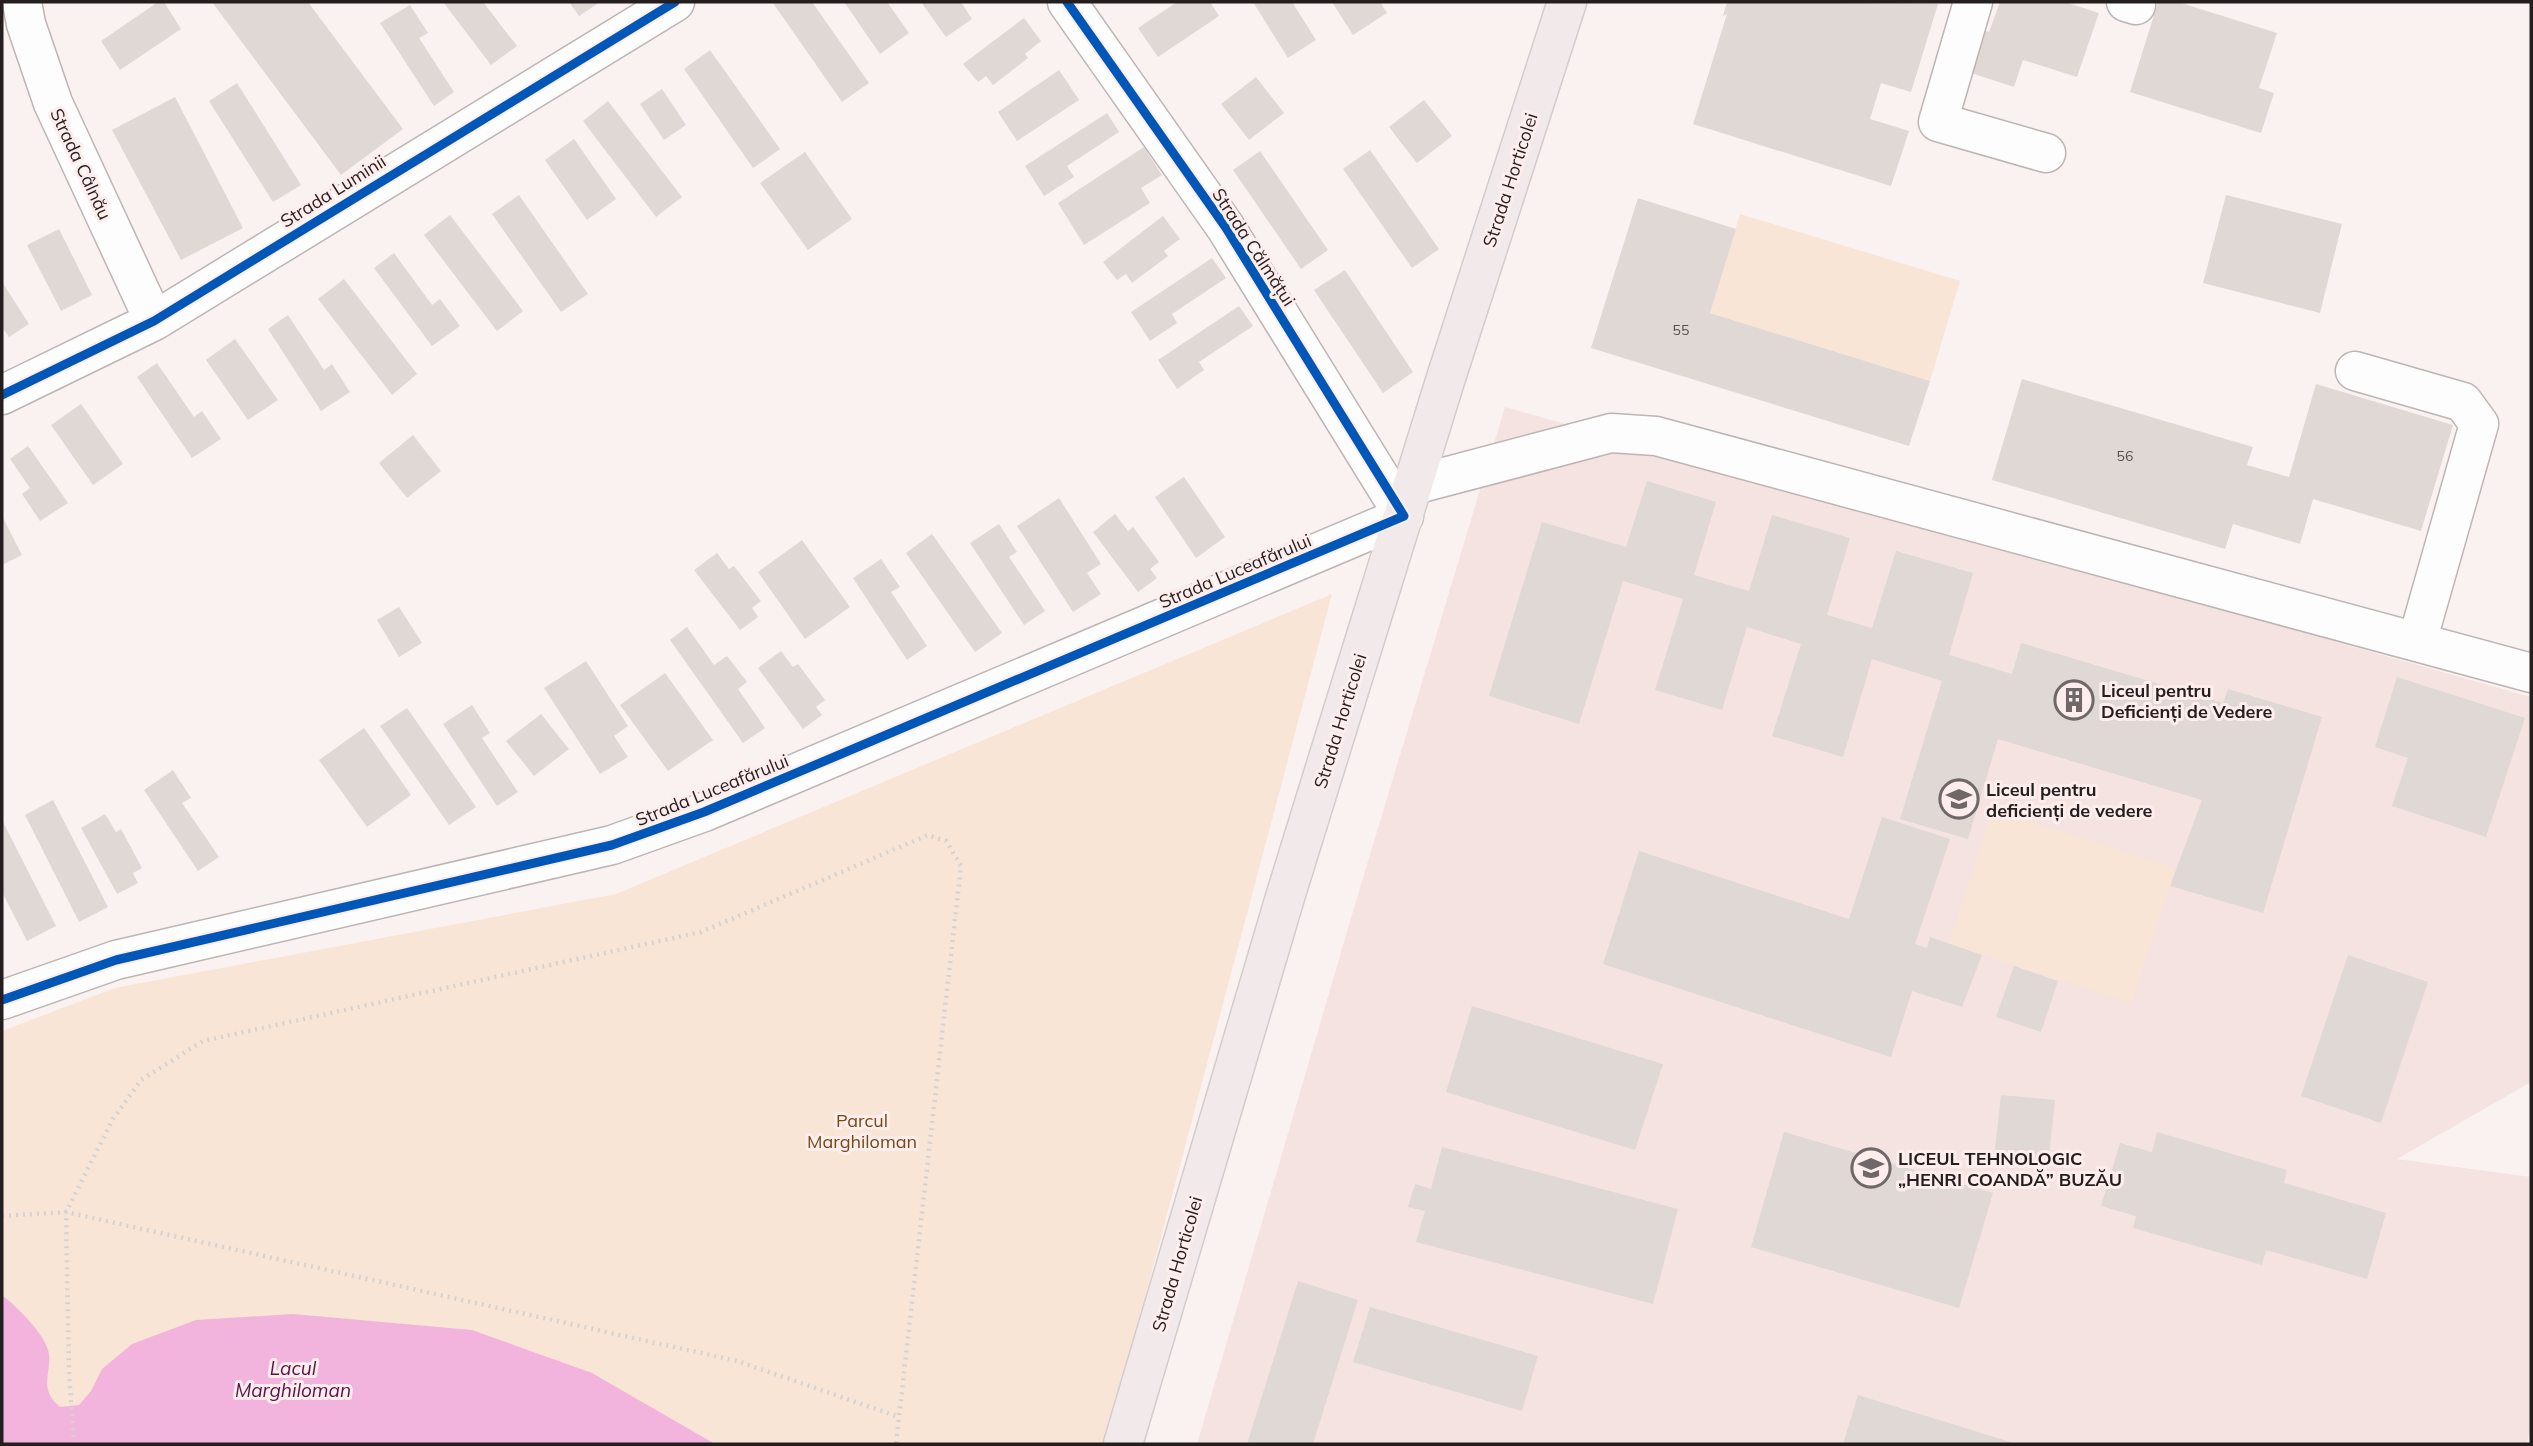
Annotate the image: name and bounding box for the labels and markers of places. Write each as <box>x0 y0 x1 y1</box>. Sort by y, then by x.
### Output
building icon: Liceul pentru Deficienți de Vedere <box>2053 679 2095 721</box>
place label: Liceul pentru Deficienți de Vedere <box>2101 679 2272 723</box>
school or university icon: Liceul pentru deficienți de vedere <box>1938 778 1980 820</box>
place label: Liceul pentru deficienți de vedere <box>1986 778 2153 822</box>
school or university icon: LICEUL TEHNOLOGIC „HENRI COANDĂ” BUZĂU <box>1850 1147 1892 1189</box>
place label: LICEUL TEHNOLOGIC „HENRI COANDĂ” BUZĂU <box>1898 1147 2122 1191</box>

